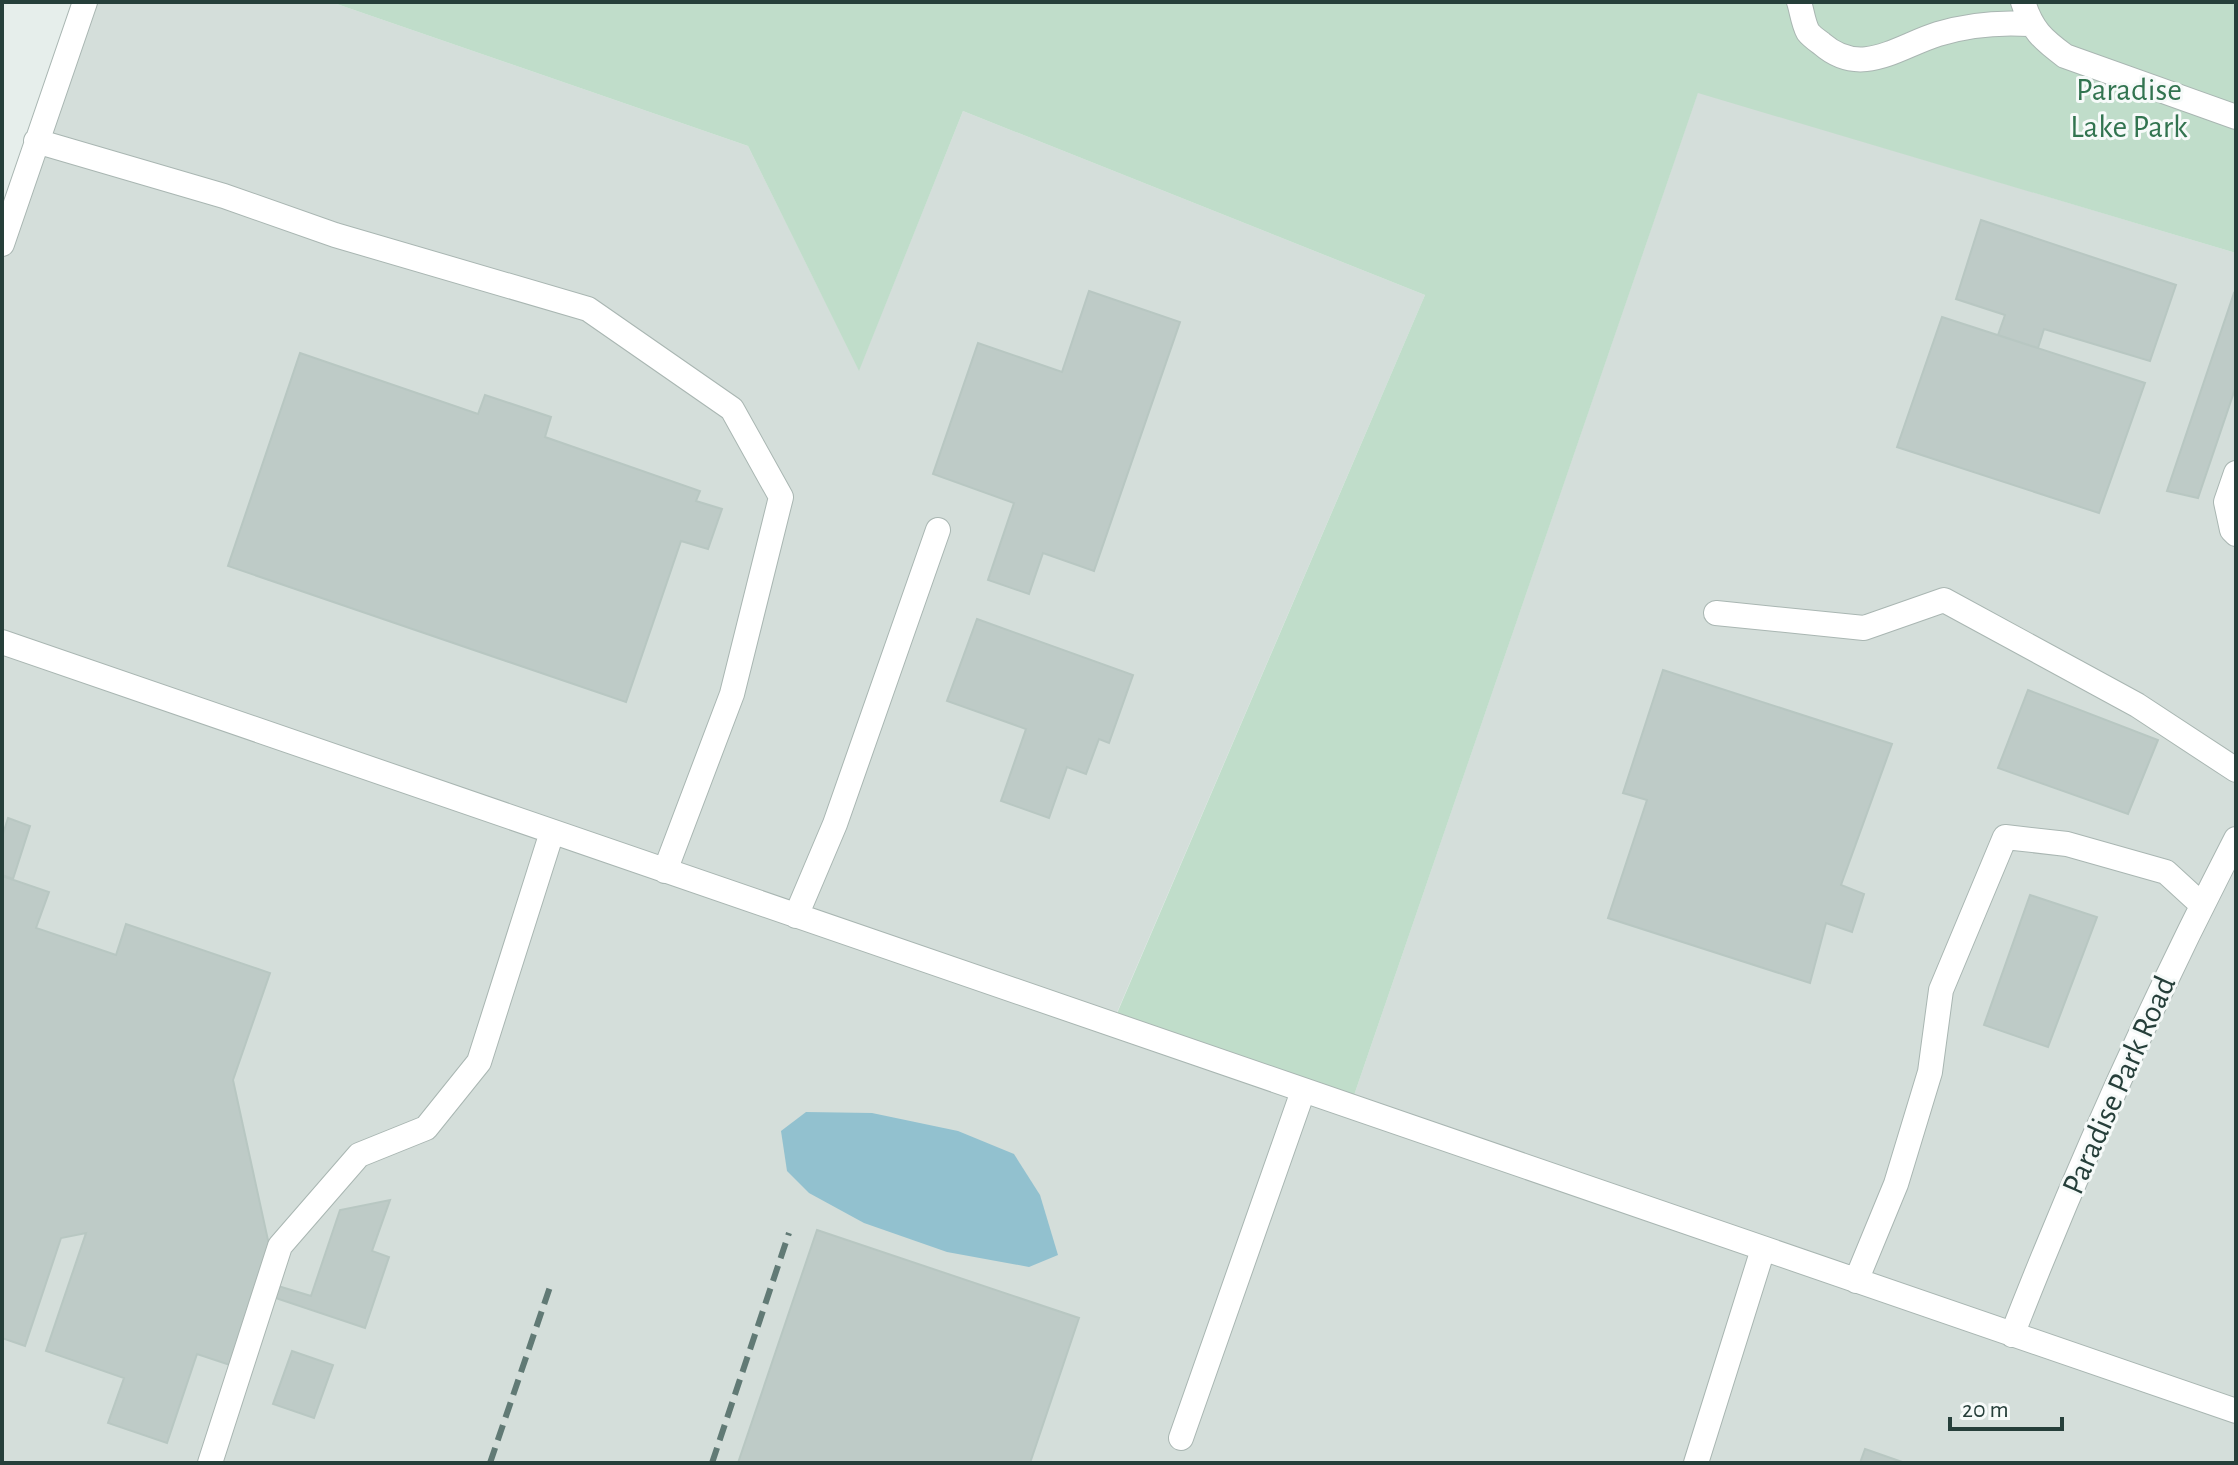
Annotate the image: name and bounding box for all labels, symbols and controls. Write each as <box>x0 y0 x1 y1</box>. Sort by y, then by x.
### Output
park label: Paradise Lake Park <box>2070 74 2188 143</box>
street label: Paradise Park Road <box>2057 971 2181 1199</box>
scale bar <box>1950 1381 2062 1431</box>
text: 20 m <box>1962 1398 2009 1422</box>

